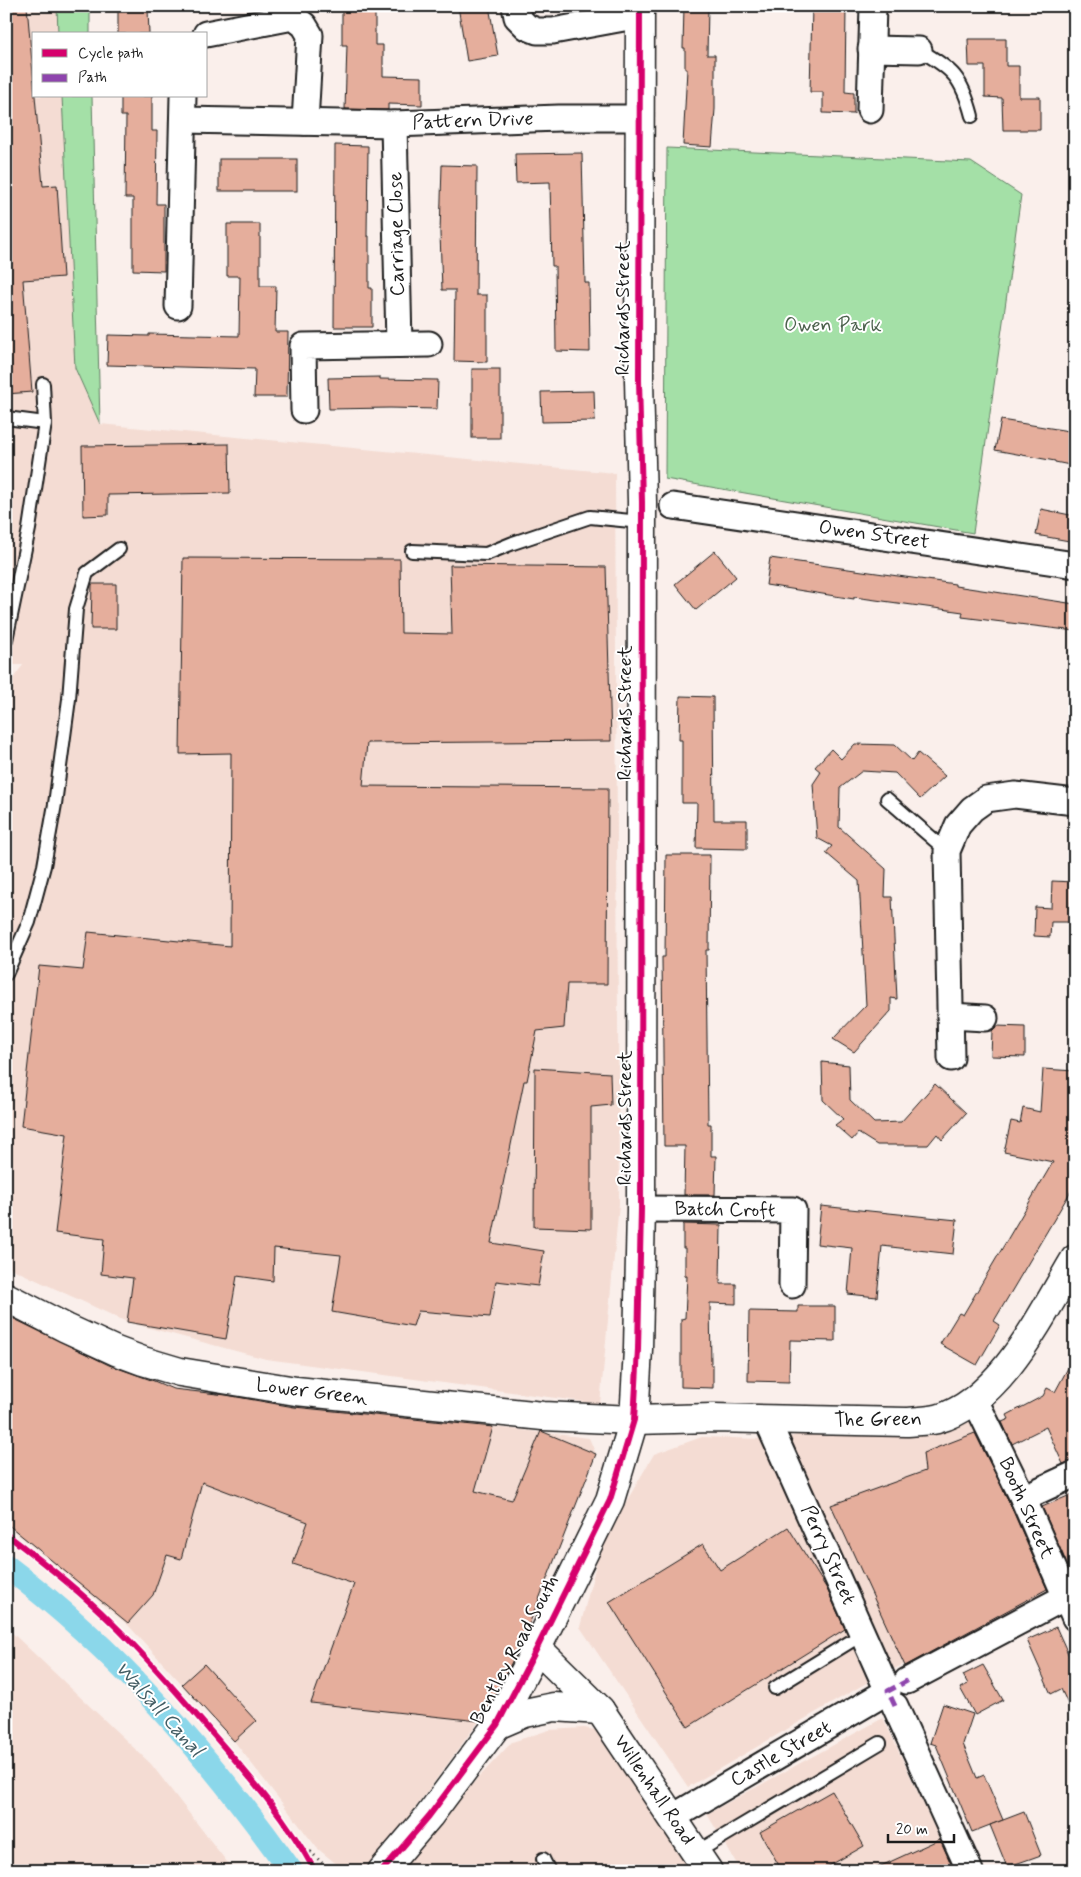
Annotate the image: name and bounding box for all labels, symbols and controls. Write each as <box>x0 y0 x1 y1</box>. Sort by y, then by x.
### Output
legend <box>32 32 208 98</box>
text: Cycle path <box>78 44 143 64</box>
text: Path <box>78 68 107 88</box>
street label: Pattern Drive <box>412 105 534 137</box>
street label: Carriage Close <box>382 171 412 297</box>
street label: Richards Street <box>610 240 637 375</box>
park label: Owen Park <box>784 312 882 339</box>
street label: Owen Street <box>817 514 931 556</box>
street label: Richards Street <box>612 645 639 780</box>
street label: Richards Street <box>612 1050 639 1185</box>
street label: Batch Croft <box>674 1196 776 1224</box>
street label: Lower Green <box>255 1372 370 1412</box>
street label: The Green <box>834 1406 922 1434</box>
street label: Booth Street <box>992 1453 1060 1563</box>
street label: Perry Street <box>794 1501 862 1609</box>
street label: Bentley Road South <box>464 1571 566 1729</box>
water label: Walsall Canal <box>109 1655 211 1764</box>
street label: Castle Street <box>726 1714 836 1794</box>
street label: Willenhall Road <box>607 1729 701 1851</box>
scale bar <box>888 1812 955 1844</box>
text: 20 m <box>896 1820 928 1840</box>

